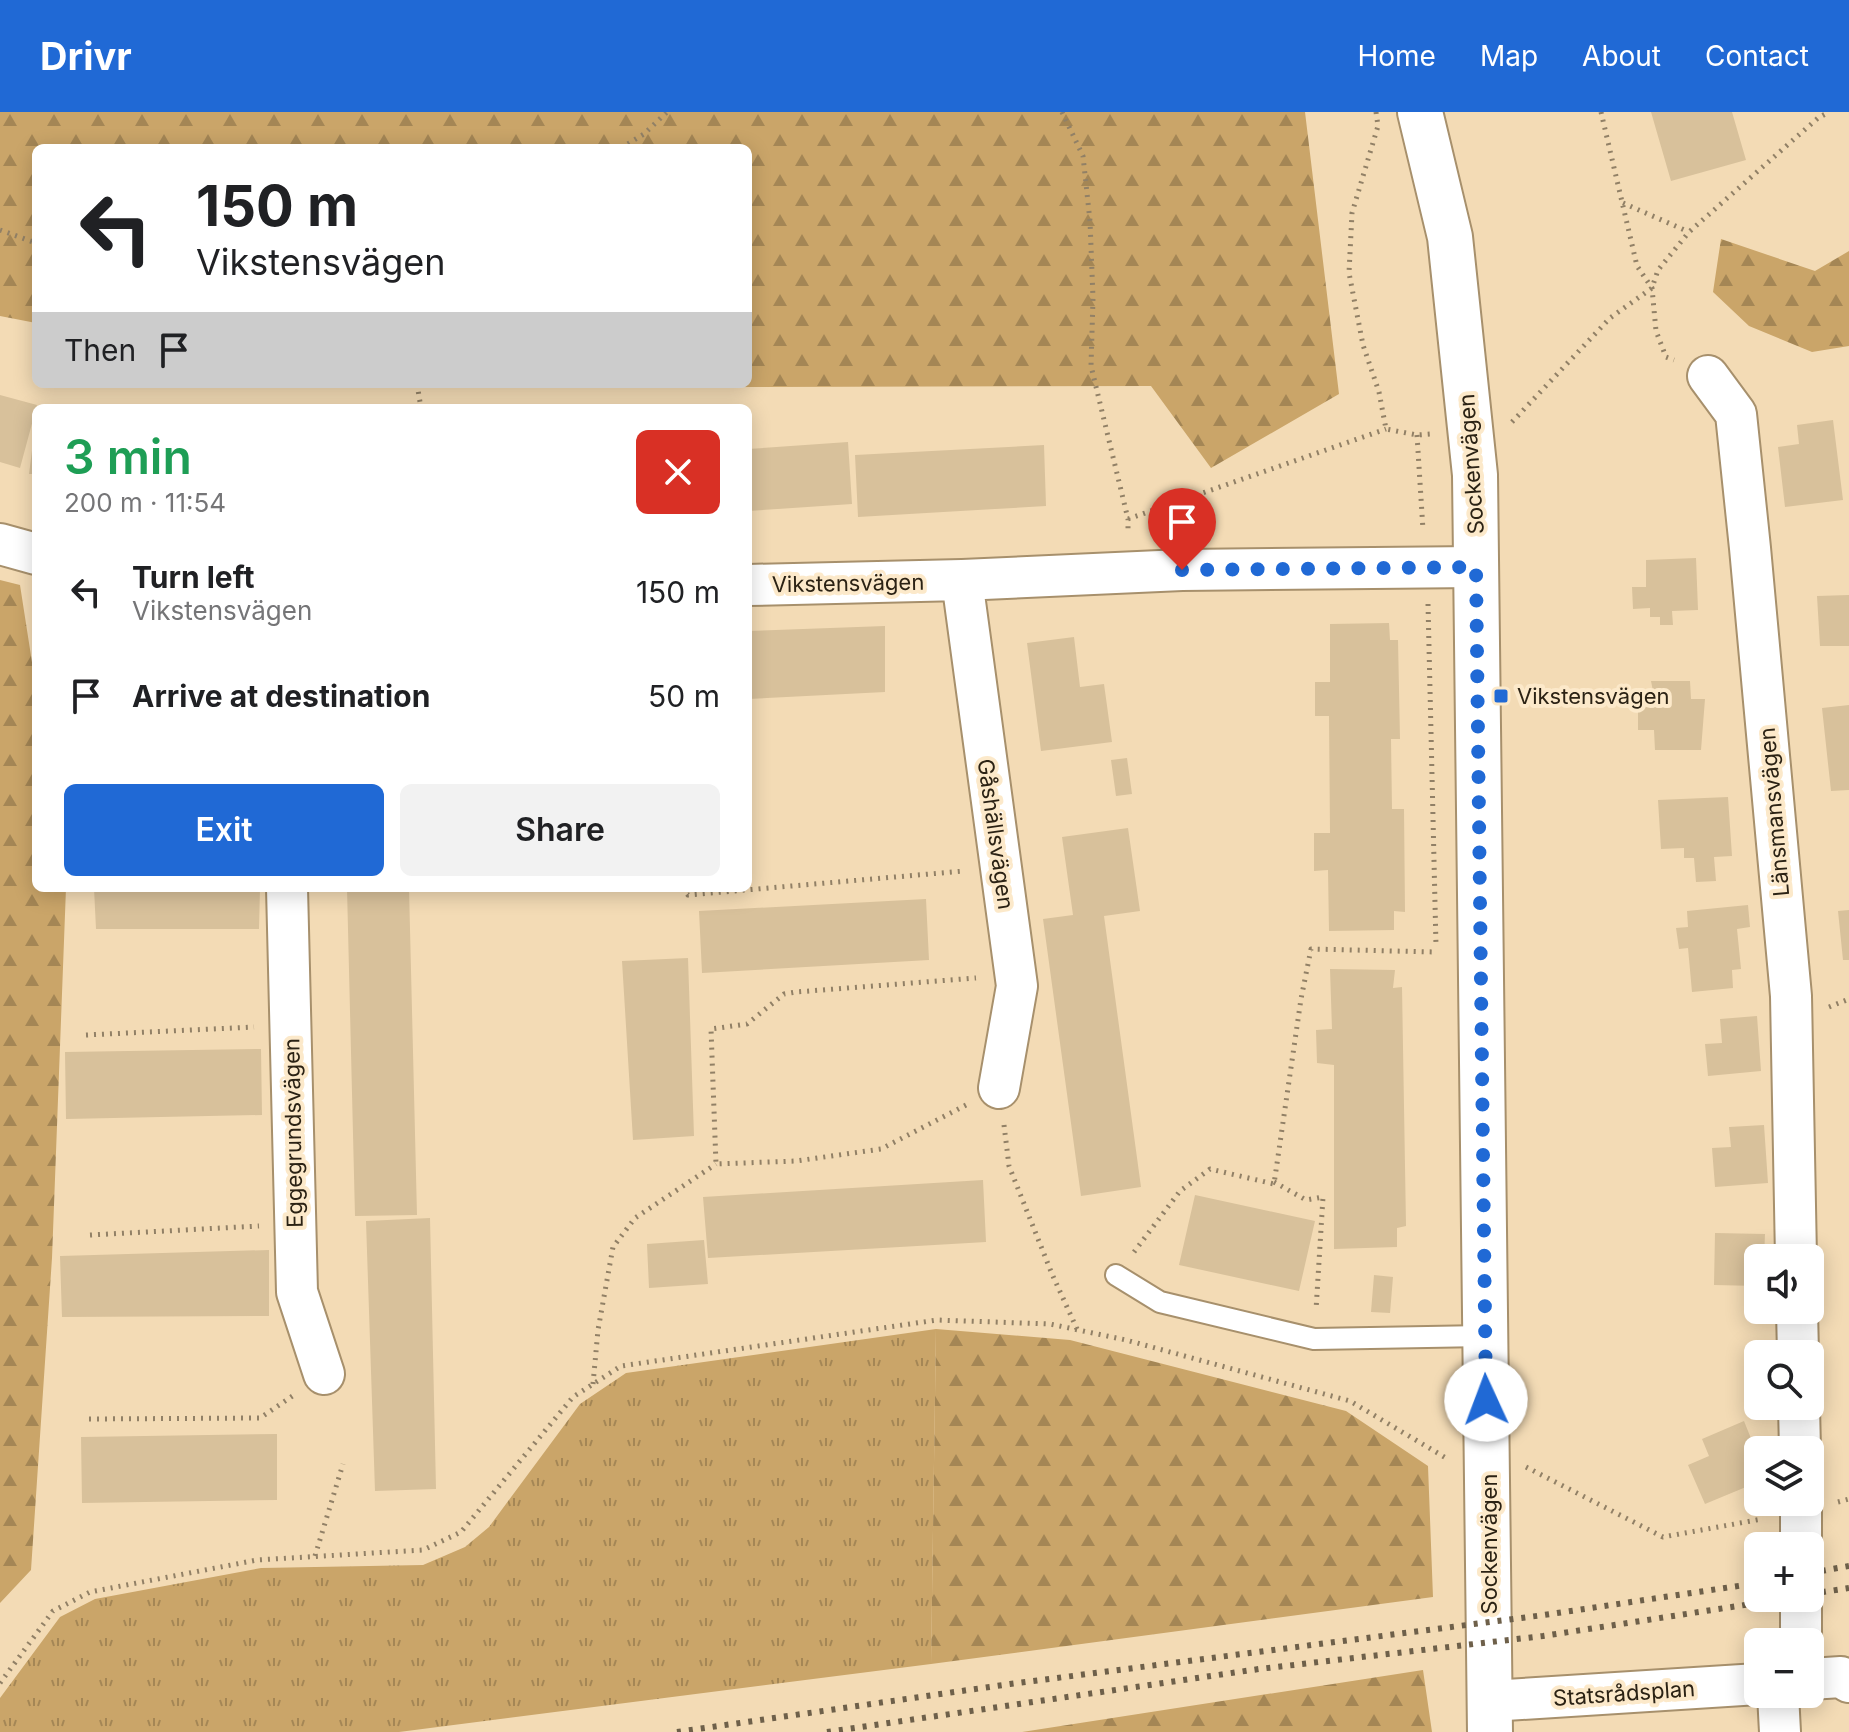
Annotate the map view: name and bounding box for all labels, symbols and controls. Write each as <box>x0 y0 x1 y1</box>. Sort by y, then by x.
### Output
text: Drivr <box>40 33 132 79</box>
text: Home <box>1357 39 1436 73</box>
text: Map <box>1480 39 1538 73</box>
text: About <box>1582 39 1661 73</box>
text: Contact <box>1705 39 1809 73</box>
text: 150 m <box>196 172 358 240</box>
icon: left <box>64 176 168 280</box>
text: Vikstensvägen <box>196 240 446 284</box>
icon: arrive <box>152 328 196 372</box>
text: Then <box>64 332 136 368</box>
street label: Sockenvägen <box>1453 393 1489 535</box>
text: 3 min <box>64 427 192 486</box>
button: close <box>636 430 720 514</box>
text: 200 m · 11:54 <box>64 487 226 518</box>
pin <box>1148 488 1216 570</box>
icon: arrive <box>1160 500 1204 544</box>
text: Turn left <box>132 559 254 595</box>
street label: Vikstensvägen <box>772 569 924 597</box>
icon: left <box>64 570 108 614</box>
text: 150 m <box>636 574 720 610</box>
text: Vikstensvägen <box>132 595 312 626</box>
icon: arrive <box>64 674 108 718</box>
text: Arrive at destination <box>132 678 430 714</box>
text: 50 m <box>648 678 720 714</box>
place label: Vikstensvägen <box>1517 683 1670 709</box>
marker: Vikstensvägen <box>1492 687 1510 705</box>
street label: Länsmansvägen <box>1754 726 1794 898</box>
street label: Gåshällsvägen <box>973 757 1019 911</box>
button: Exit <box>64 784 384 876</box>
button: Share <box>400 784 720 876</box>
street label: Eggegrundsvägen <box>278 1038 308 1228</box>
map controls <box>1744 1244 1824 1708</box>
button: sound <box>1744 1244 1824 1324</box>
button: search <box>1744 1340 1824 1420</box>
position arrow <box>1444 1358 1528 1442</box>
button: layers <box>1744 1436 1824 1516</box>
street label: Sockenvägen <box>1476 1474 1502 1614</box>
button: + <box>1744 1532 1824 1612</box>
button: − <box>1744 1628 1824 1708</box>
street label: Statsrådsplan <box>1552 1675 1696 1711</box>

